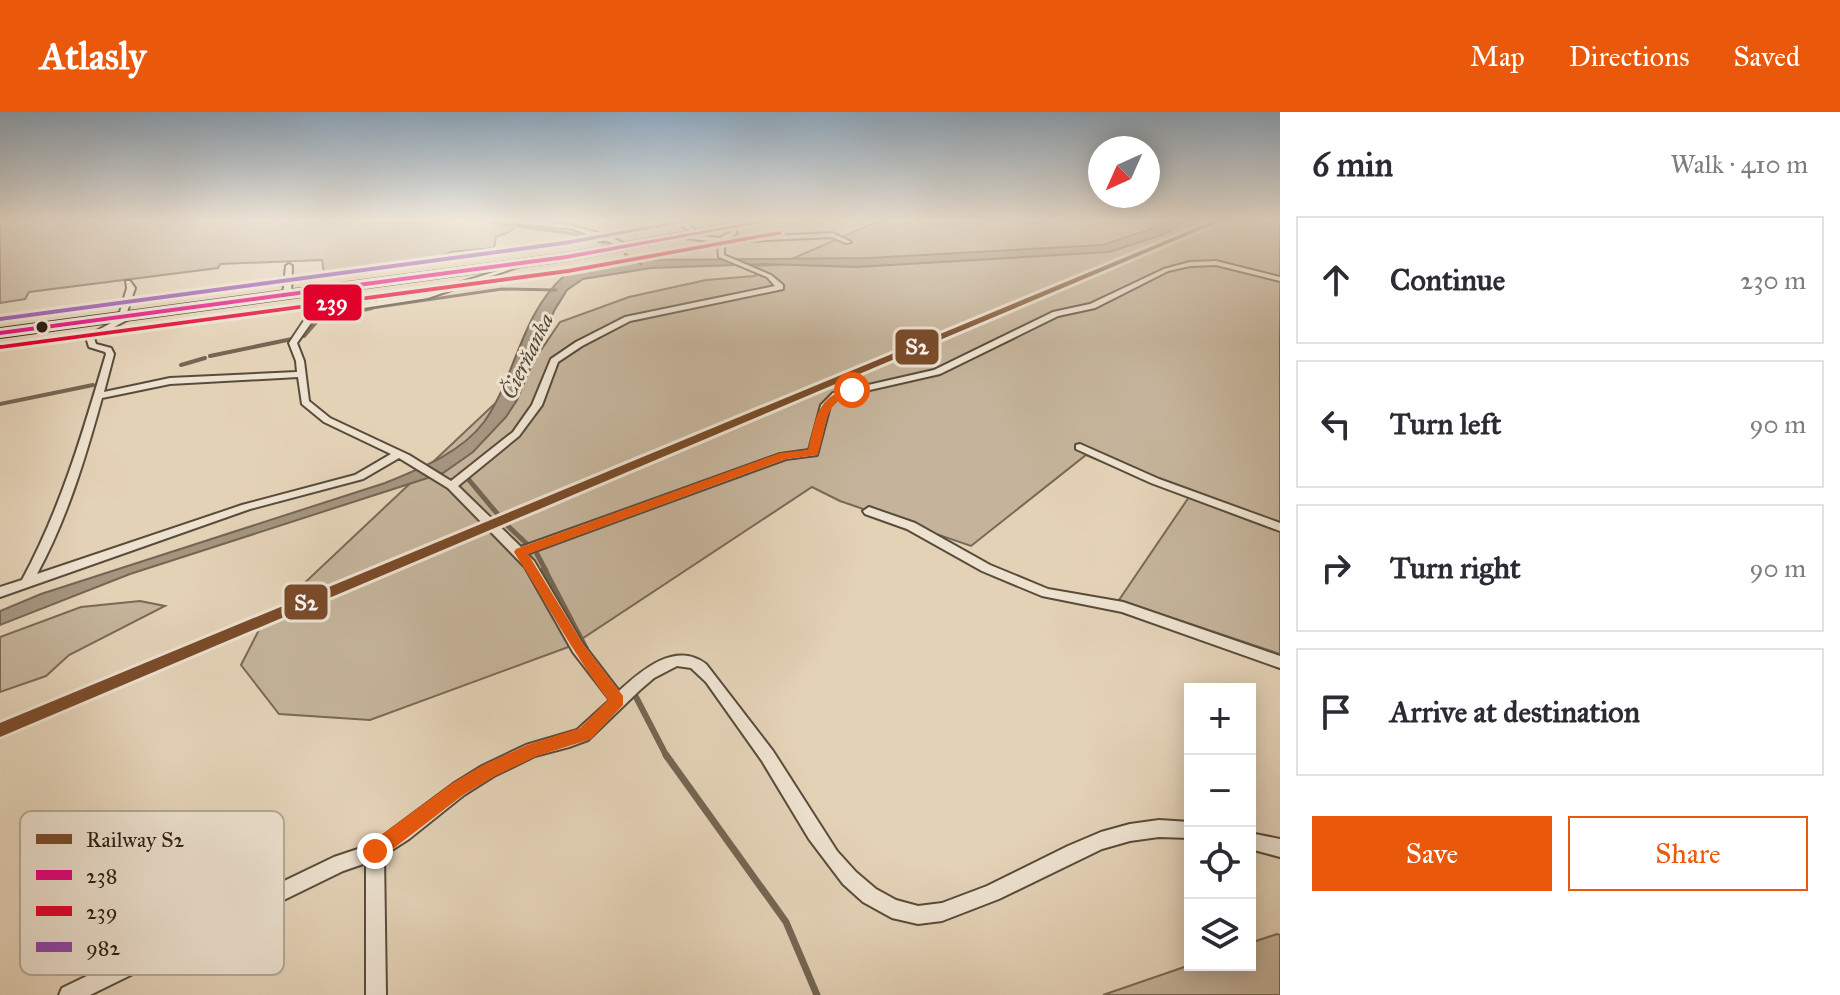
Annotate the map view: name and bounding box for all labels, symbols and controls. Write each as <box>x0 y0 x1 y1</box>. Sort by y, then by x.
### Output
text: Atlasly <box>40 33 146 79</box>
text: Map <box>1470 39 1525 74</box>
text: Directions <box>1569 39 1690 74</box>
text: Saved <box>1734 39 1800 74</box>
north arrow <box>1088 136 1160 208</box>
text: 6 min <box>1312 144 1393 185</box>
text: Walk · 410 m <box>1670 148 1808 180</box>
icon: ahead <box>1314 258 1358 302</box>
text: Continue <box>1390 262 1505 298</box>
text: 230 m <box>1740 264 1806 296</box>
line badge: 239 <box>302 283 363 322</box>
text: 239 <box>316 289 348 316</box>
water label: Čierňanka <box>495 309 559 403</box>
unlabelled marker <box>34 319 50 335</box>
line badge: S2 <box>894 328 940 366</box>
text: S2 <box>905 333 930 360</box>
route start <box>834 372 870 408</box>
icon: left <box>1314 402 1358 446</box>
text: Turn left <box>1390 406 1501 442</box>
text: 90 m <box>1749 408 1806 440</box>
icon: right <box>1314 546 1358 590</box>
text: Turn right <box>1390 550 1521 586</box>
text: 90 m <box>1749 552 1806 584</box>
line badge: S2 <box>283 583 329 621</box>
text: S2 <box>294 589 319 616</box>
map controls <box>1184 683 1256 971</box>
button: + <box>1184 683 1256 755</box>
icon: arrive <box>1314 690 1358 734</box>
text: Arrive at destination <box>1390 694 1640 730</box>
button: − <box>1184 755 1256 827</box>
legend <box>20 811 284 975</box>
button: Save <box>1312 816 1552 891</box>
button: Share <box>1568 816 1808 891</box>
text: Railway S2 <box>86 826 185 853</box>
button: locate <box>1184 827 1256 899</box>
route end <box>357 833 393 869</box>
text: 238 <box>86 862 117 889</box>
text: 239 <box>86 898 117 925</box>
button: layers <box>1184 899 1256 971</box>
text: 982 <box>86 934 121 961</box>

